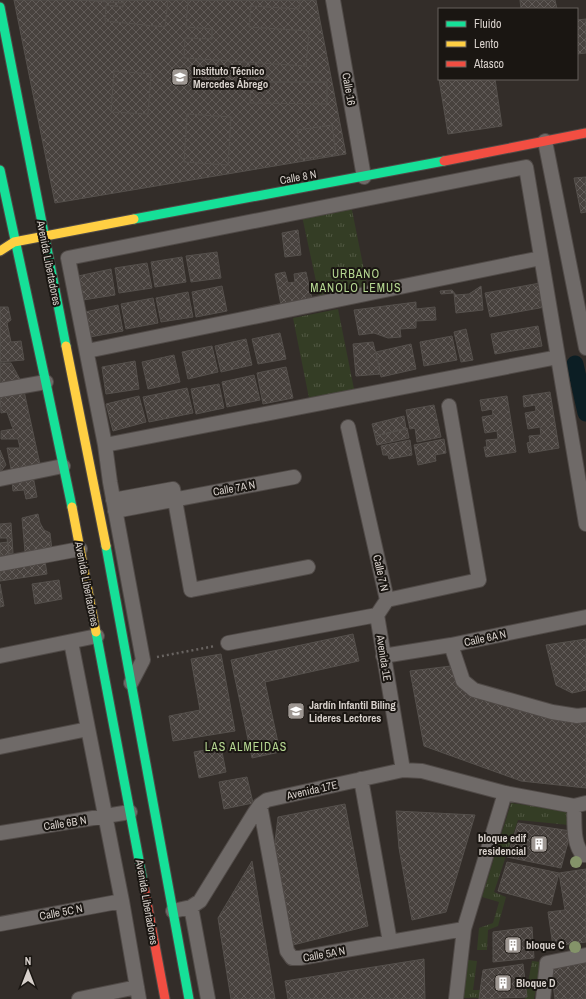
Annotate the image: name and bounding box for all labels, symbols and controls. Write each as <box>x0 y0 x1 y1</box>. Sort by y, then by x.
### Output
legend <box>438 8 578 80</box>
text: Fluido <box>474 16 501 32</box>
text: Lento <box>474 36 499 52</box>
text: Atasco <box>473 56 504 72</box>
place label: Instituto Técnico Mercedes Ábrego <box>193 64 269 91</box>
school or university icon: Instituto Técnico Mercedes Ábrego <box>170 67 190 87</box>
street label: Calle 16 <box>339 71 359 107</box>
street label: Calle 8 N <box>279 167 317 187</box>
street label: Avenida Libertadores <box>34 218 64 307</box>
district label: URBANO MANOLO LEMUS <box>310 266 402 296</box>
street label: Calle 7A N <box>212 477 256 499</box>
street label: Avenida Libertadores <box>72 539 102 628</box>
street label: Calle 7 N <box>370 553 392 593</box>
street label: Calle 6A N <box>463 627 507 649</box>
street label: Avenida 1E <box>373 633 395 682</box>
place label: Jardín Infantil Biling Lideres Lectores <box>309 698 396 725</box>
school or university icon: Jardín Infantil Biling Lideres Lectores <box>286 701 306 721</box>
district label: LAS ALMEIDAS <box>205 739 287 755</box>
street label: Avenida 17E <box>284 777 339 803</box>
street label: Calle 6B N <box>43 813 87 833</box>
place label: bloque edif residencial <box>478 831 526 858</box>
building icon: bloque edif residencial <box>529 834 549 854</box>
street label: Avenida Libertadores <box>132 857 161 946</box>
street label: Calle 5C N <box>38 901 84 923</box>
building icon: bloque C <box>503 935 523 955</box>
place label: bloque C <box>526 938 565 952</box>
street label: Calle 5A N <box>302 943 346 965</box>
north arrow <box>8 951 48 991</box>
text: N <box>25 954 31 968</box>
building icon: Bloque D <box>493 973 513 993</box>
place label: Bloque D <box>516 976 556 990</box>

